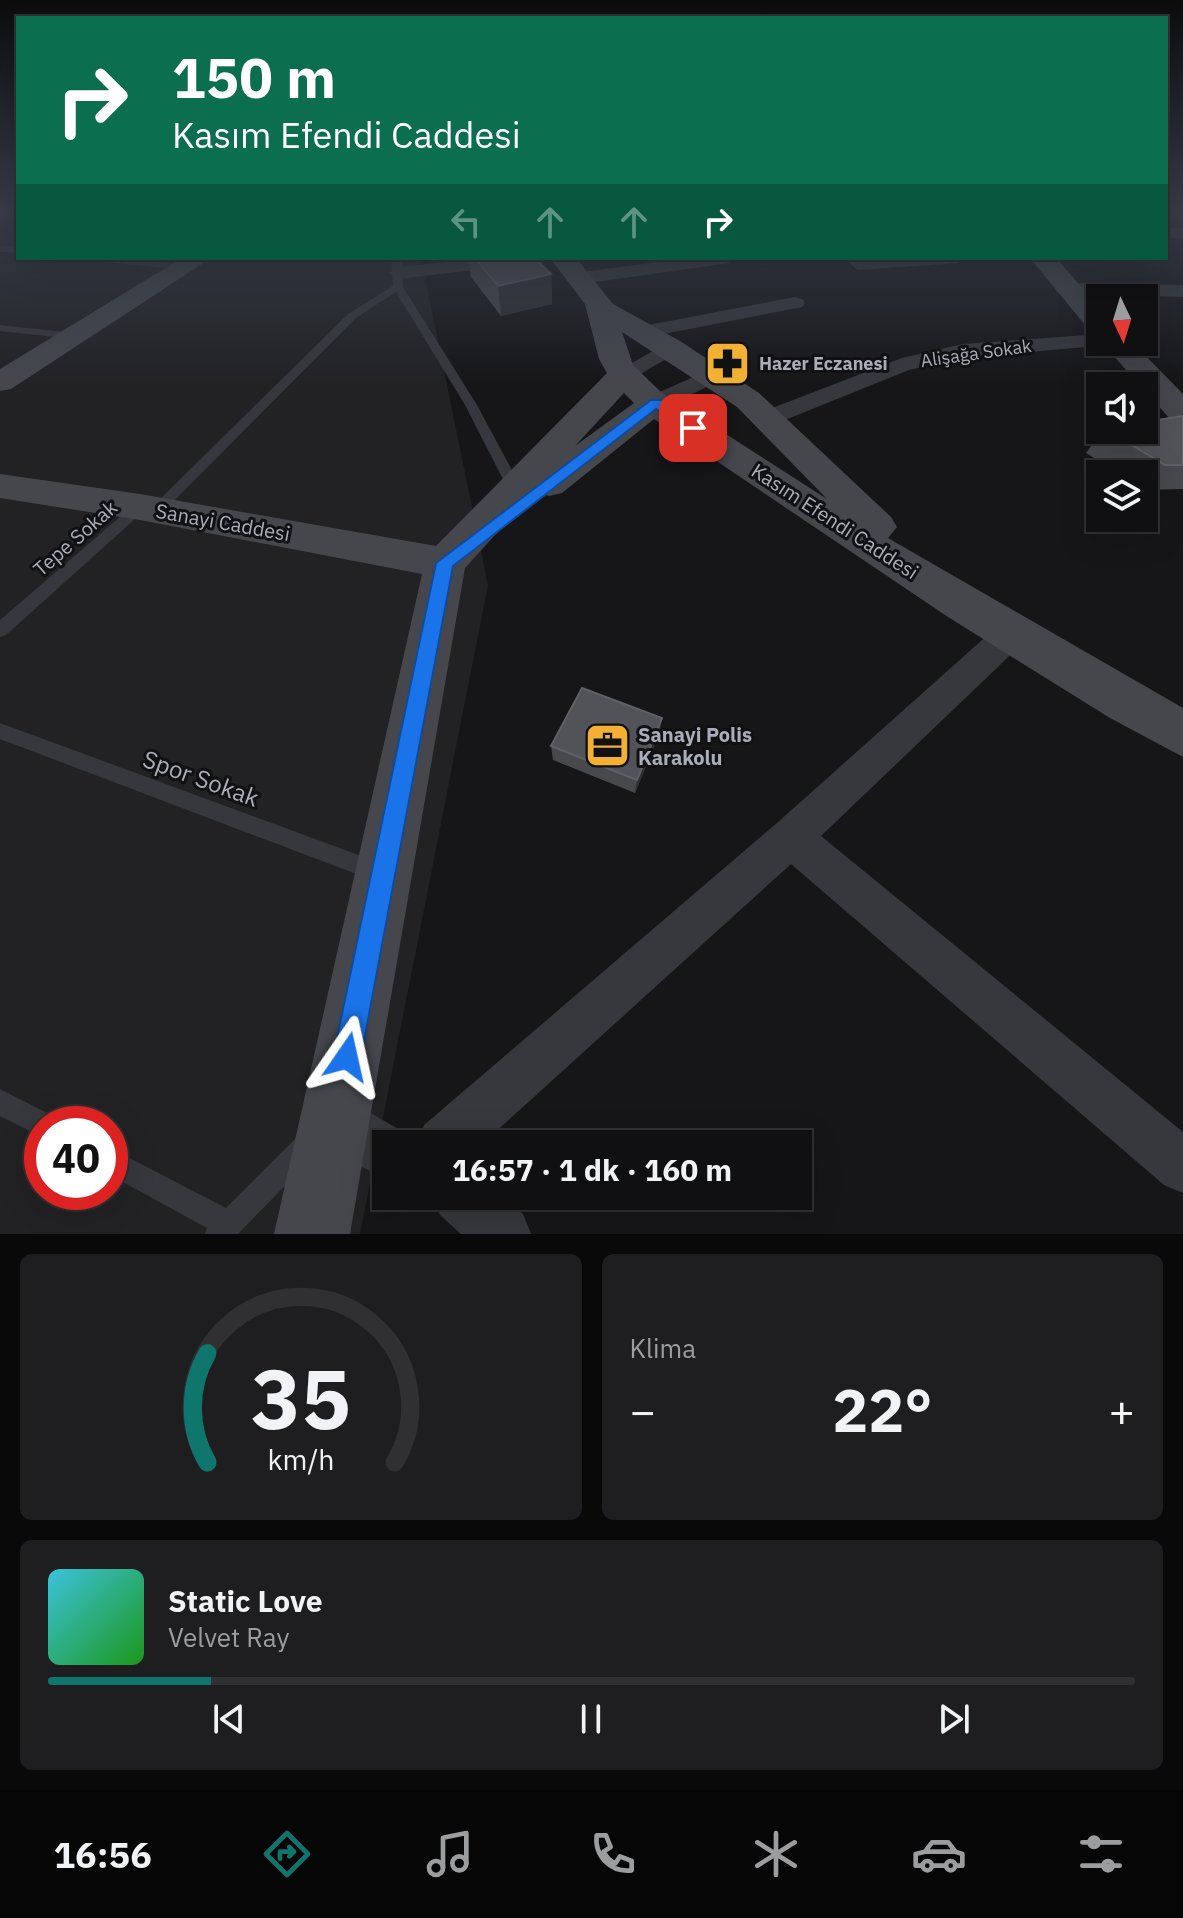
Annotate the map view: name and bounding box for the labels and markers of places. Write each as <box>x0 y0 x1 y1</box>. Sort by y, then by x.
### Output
pharmacy icon: Hazer Eczanesi <box>704 339 752 387</box>
place label: Hazer Eczanesi <box>759 352 888 375</box>
pin <box>659 394 727 462</box>
place label: Sanayi Polis Karakolu <box>638 721 752 771</box>
office icon: Sanayi Polis Karakolu <box>583 722 631 770</box>

